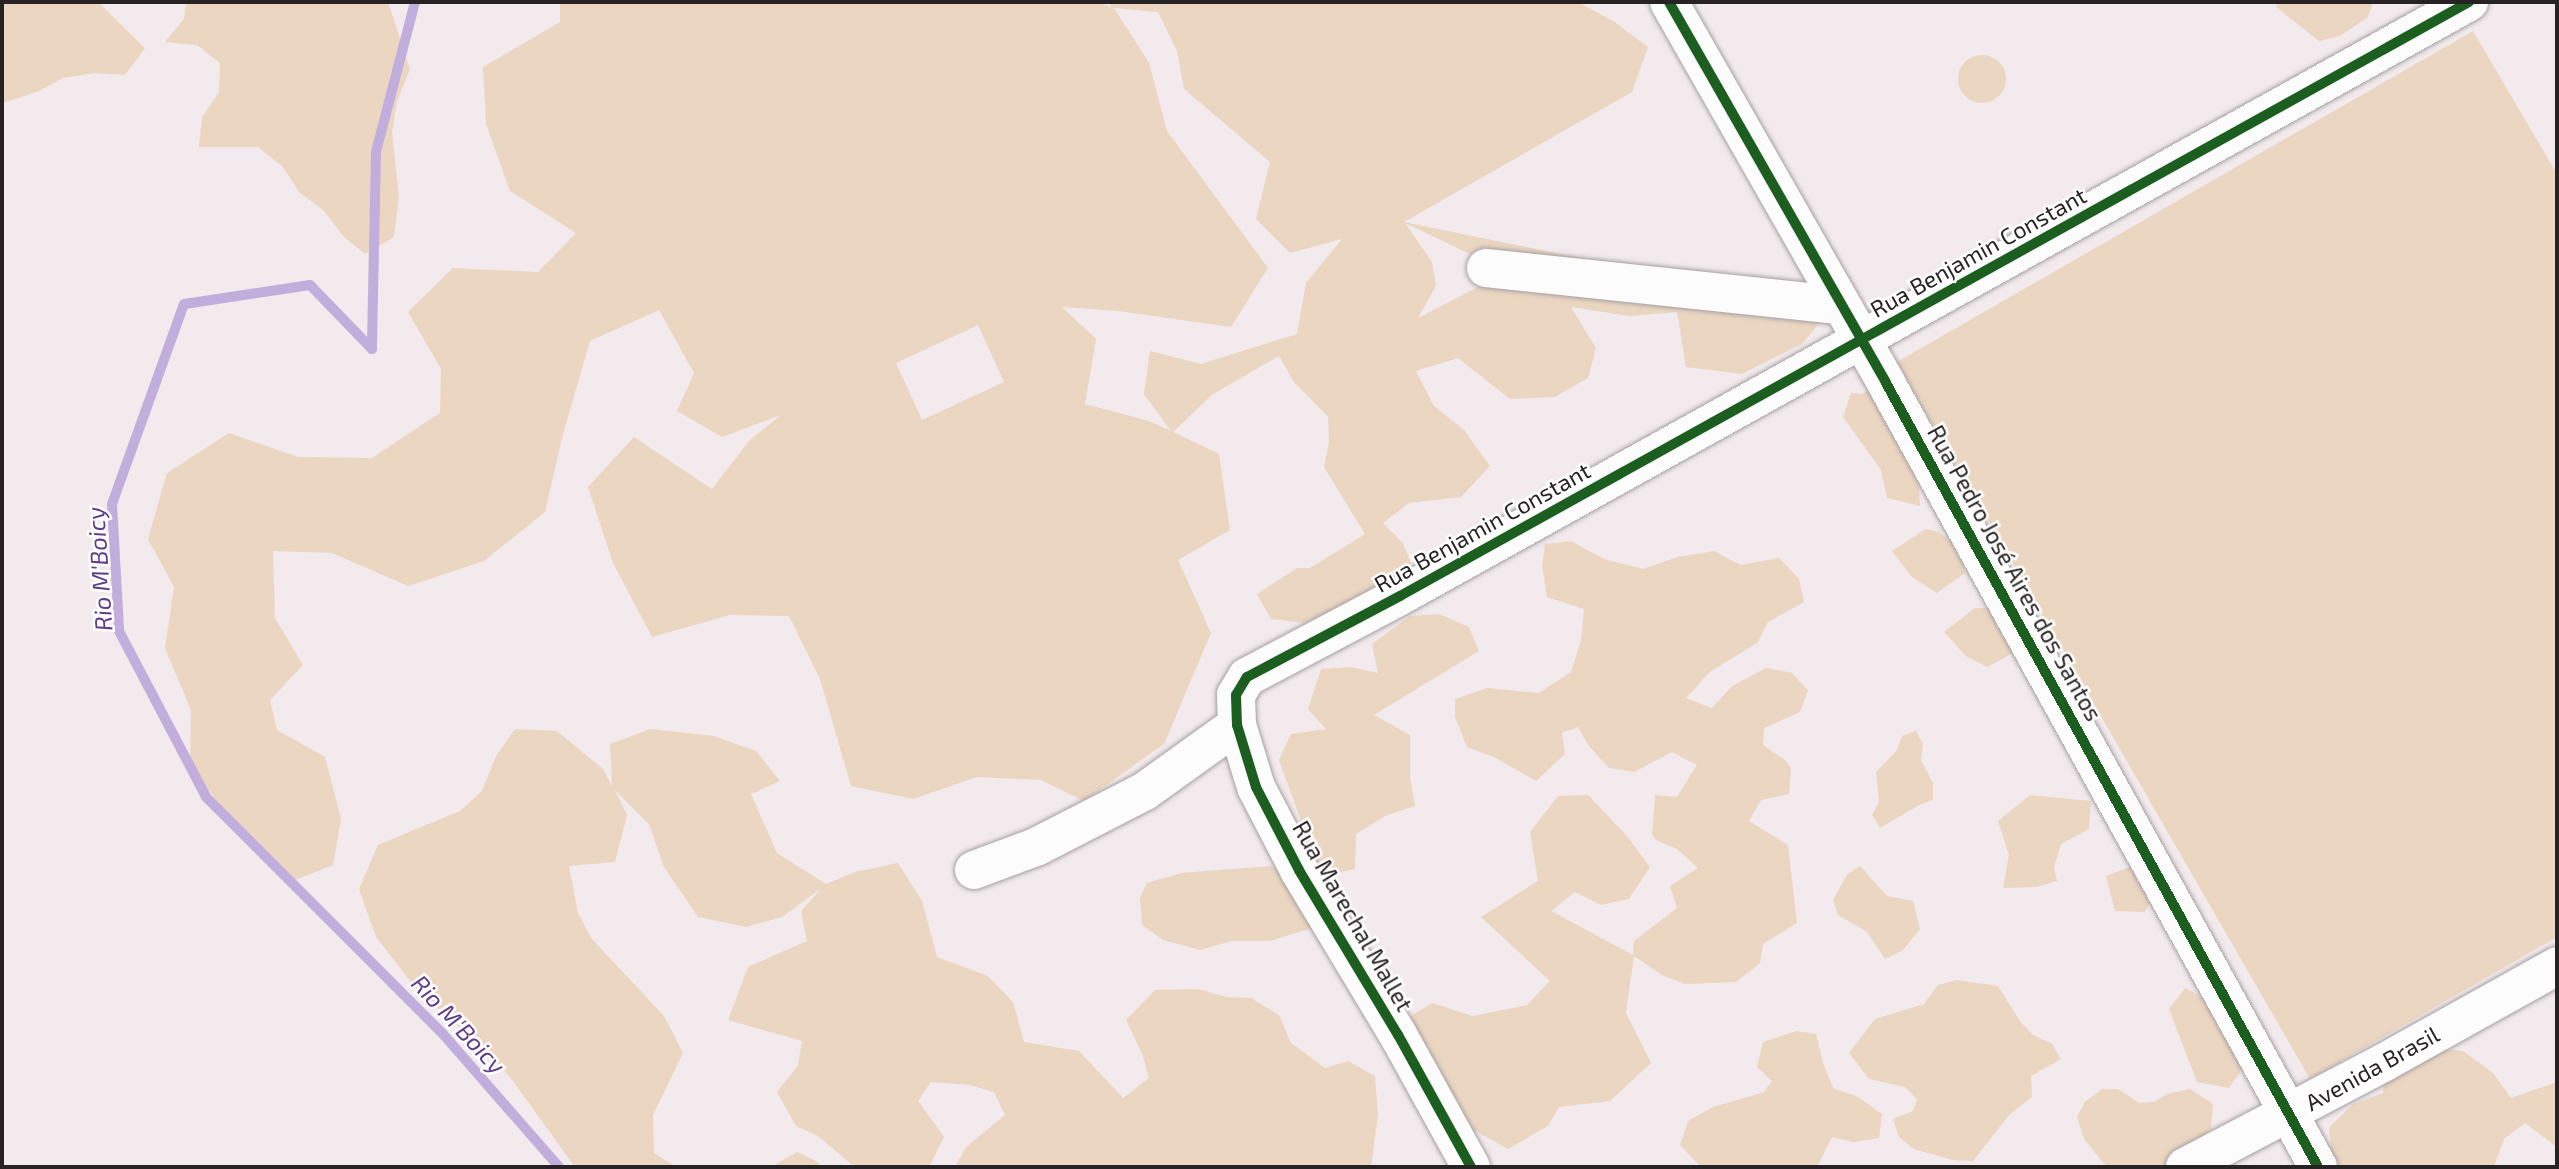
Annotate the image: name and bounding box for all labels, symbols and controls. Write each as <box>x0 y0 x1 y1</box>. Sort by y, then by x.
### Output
street label: Rua Benjamin Constant <box>1865 181 2091 323</box>
street label: Rua Pedro José Aires dos Santos <box>1922 420 2108 726</box>
street label: Rua Benjamin Constant <box>1369 456 1595 598</box>
water label: Rio M'Boicy <box>80 506 118 632</box>
street label: Rua Marechal Mallet <box>1287 816 1419 1016</box>
water label: Rio M'Boicy <box>406 969 512 1079</box>
street label: Avenida Brasil <box>2300 1020 2444 1116</box>

